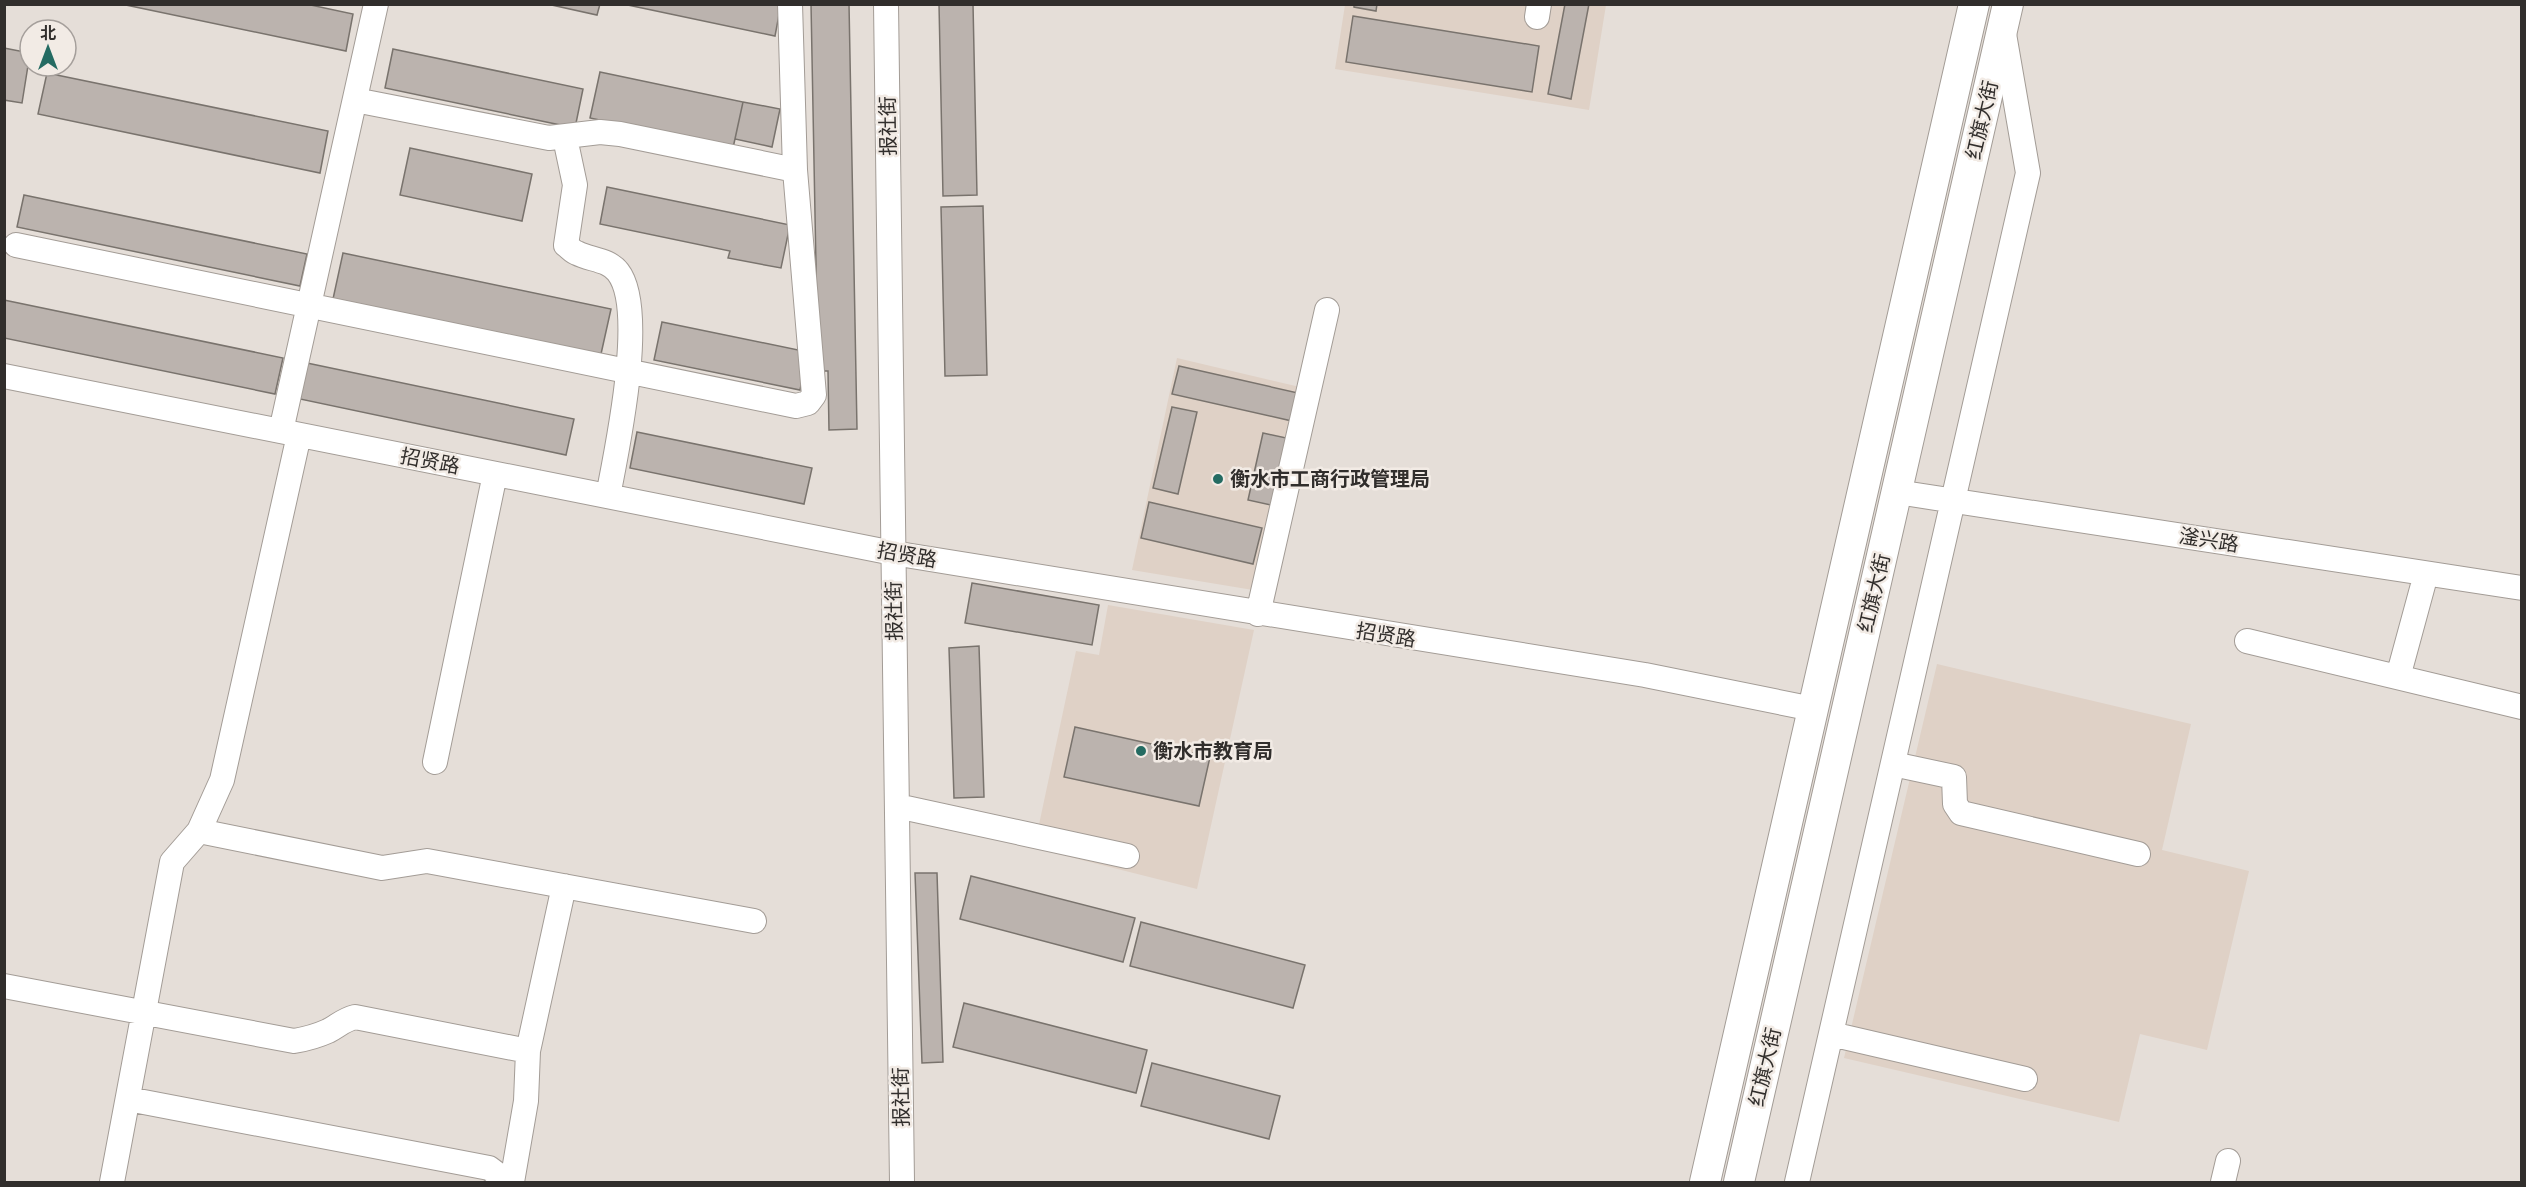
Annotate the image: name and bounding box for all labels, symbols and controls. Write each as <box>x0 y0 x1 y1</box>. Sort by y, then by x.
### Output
north arrow <box>18 18 78 78</box>
text: 北 <box>40 23 56 43</box>
street label: 红旗大街 <box>1961 78 2003 162</box>
street label: 报社街 <box>875 96 901 156</box>
street label: 招贤路 <box>398 443 462 479</box>
place label: 衡水市工商行政管理局 <box>1230 467 1430 491</box>
marker: 衡水市工商行政管理局 <box>1211 472 1225 486</box>
street label: 滏兴路 <box>2177 523 2241 557</box>
street label: 招贤路 <box>875 538 939 572</box>
street label: 红旗大街 <box>1853 551 1895 635</box>
street label: 报社街 <box>881 581 907 641</box>
street label: 招贤路 <box>1354 618 1418 652</box>
place label: 衡水市教育局 <box>1153 739 1273 763</box>
marker: 衡水市教育局 <box>1134 744 1148 758</box>
street label: 红旗大街 <box>1744 1025 1786 1109</box>
street label: 报社街 <box>888 1067 914 1127</box>

